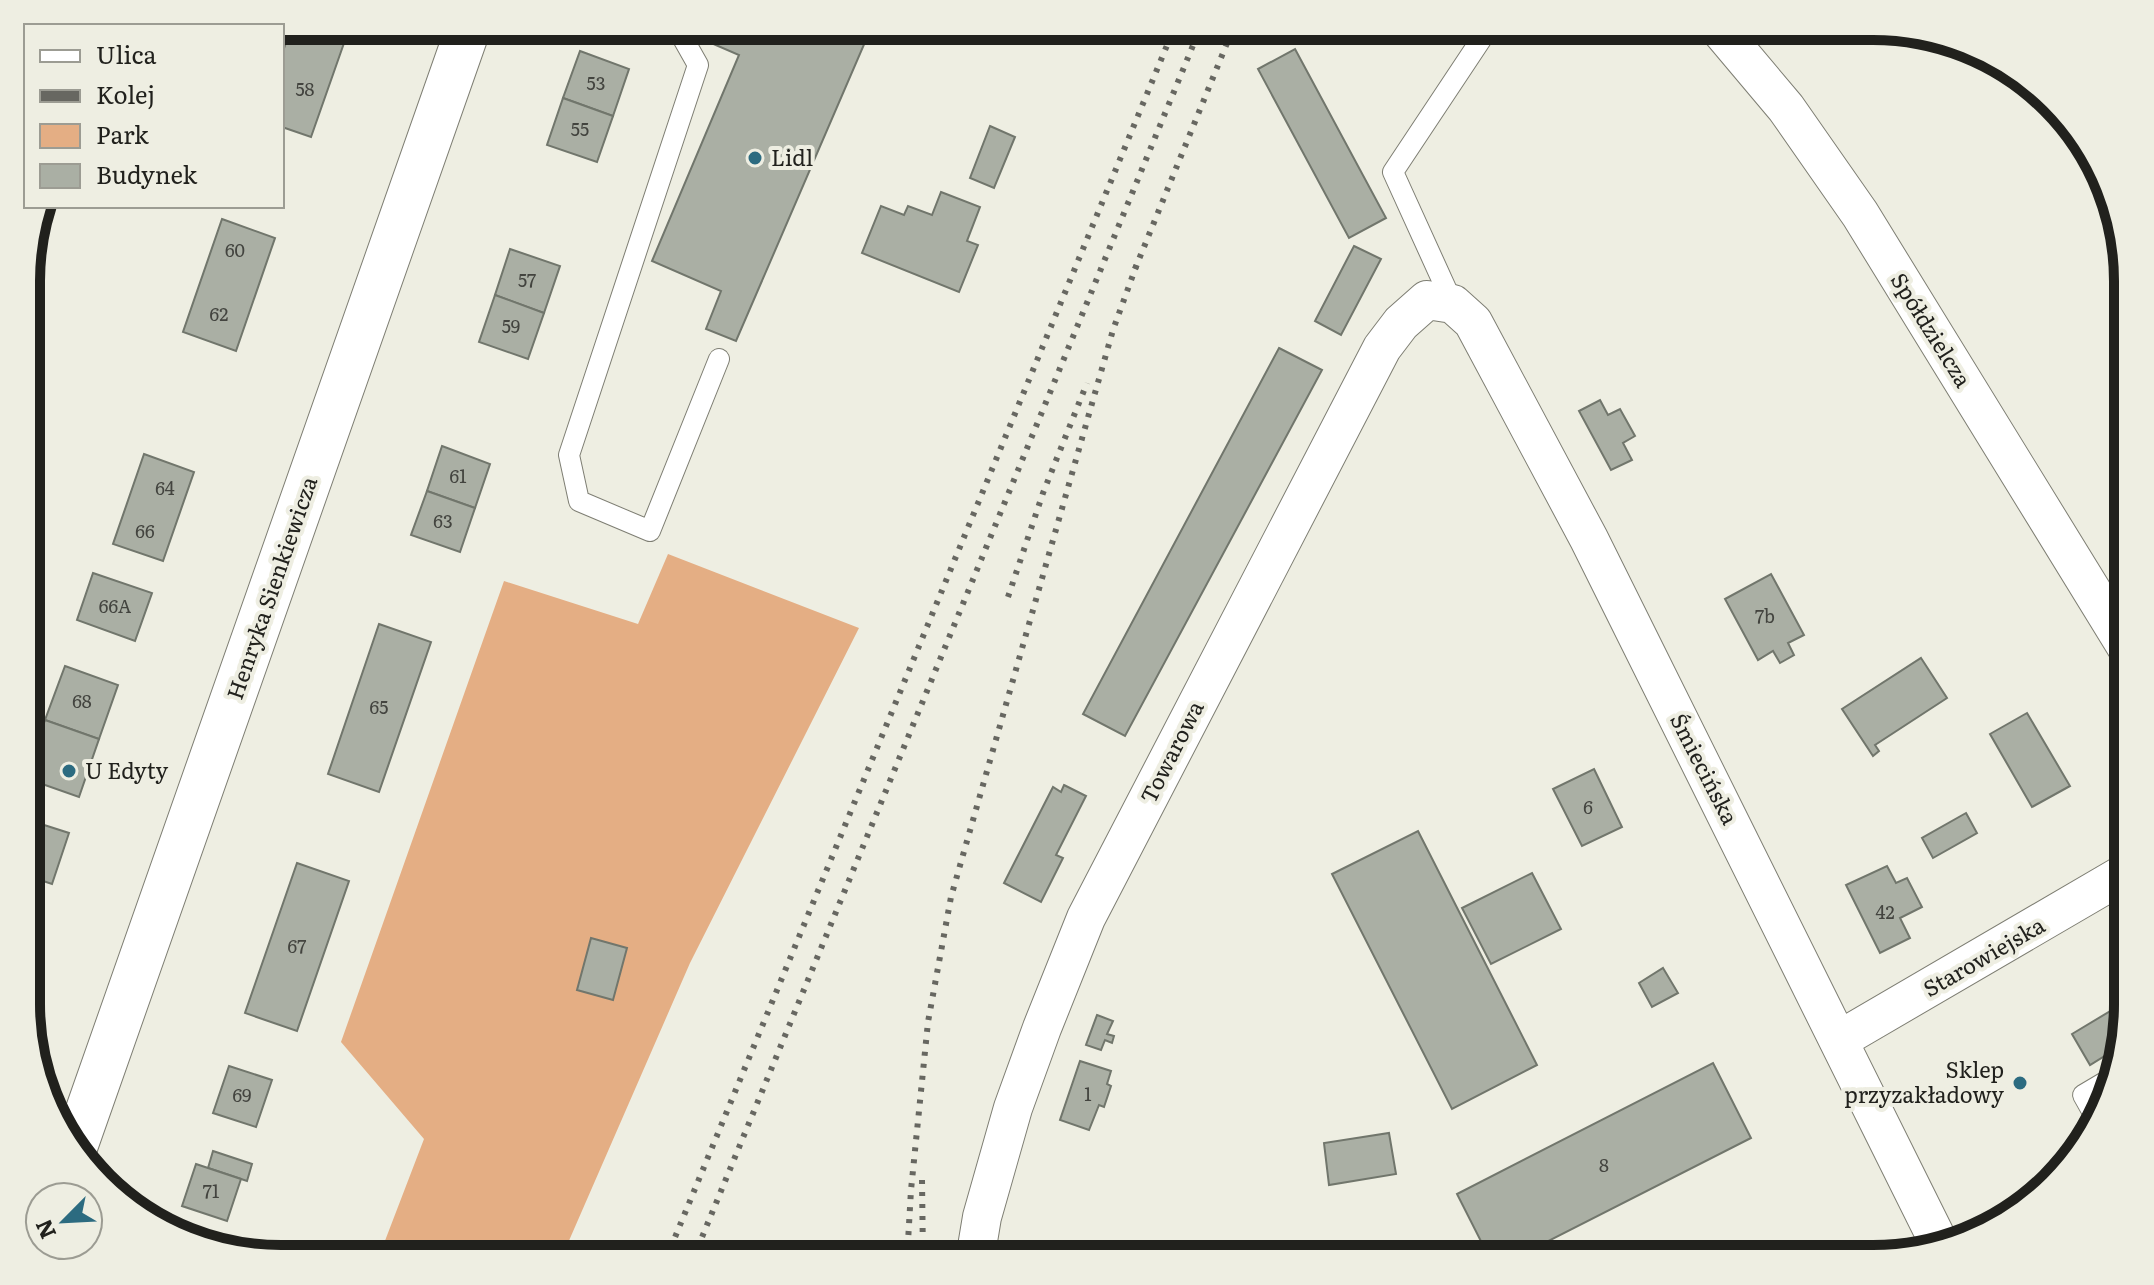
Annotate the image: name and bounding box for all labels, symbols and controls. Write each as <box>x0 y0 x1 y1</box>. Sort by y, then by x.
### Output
legend <box>24 24 284 208</box>
text: Ulica <box>96 36 156 71</box>
house number: 53 <box>587 69 605 96</box>
house number: 58 <box>295 75 315 102</box>
text: Kolej <box>96 76 155 111</box>
house number: 55 <box>571 115 589 142</box>
text: Park <box>96 116 149 151</box>
place label: Lidl <box>771 140 813 173</box>
marker: Lidl <box>746 149 764 167</box>
text: Budynek <box>96 156 198 191</box>
house number: 60 <box>225 236 245 263</box>
street label: Spółdzielcza <box>1884 265 1981 393</box>
house number: 57 <box>518 266 536 293</box>
house number: 62 <box>210 300 228 327</box>
house number: 59 <box>502 312 520 339</box>
house number: 61 <box>450 462 467 489</box>
street label: Henryka Sienkiewicza <box>217 471 324 703</box>
house number: 64 <box>155 474 175 501</box>
house number: 63 <box>433 507 453 534</box>
house number: 66 <box>135 517 155 544</box>
house number: 66A <box>99 592 131 619</box>
house number: 7b <box>1755 602 1775 629</box>
house number: 68 <box>72 687 92 714</box>
house number: 65 <box>370 693 388 720</box>
street label: Towarowa <box>1131 694 1211 808</box>
street label: Śmiecińska <box>1663 707 1748 830</box>
place label: U Edyty <box>85 753 168 786</box>
marker: U Edyty <box>60 762 78 780</box>
house number: 6 <box>1583 793 1593 820</box>
house number: 42 <box>1875 898 1895 925</box>
street label: Starowiejska <box>1916 907 2050 1004</box>
house number: 67 <box>288 932 306 959</box>
place label: Sklep przyzakładowy <box>1844 1052 2004 1110</box>
marker: Sklep przyzakładowy <box>2011 1074 2029 1092</box>
house number: 1 <box>1084 1080 1092 1107</box>
house number: 69 <box>232 1081 252 1108</box>
house number: 8 <box>1599 1151 1609 1178</box>
house number: 71 <box>203 1177 219 1204</box>
north arrow <box>24 1181 104 1261</box>
text: N <box>26 1215 63 1245</box>

